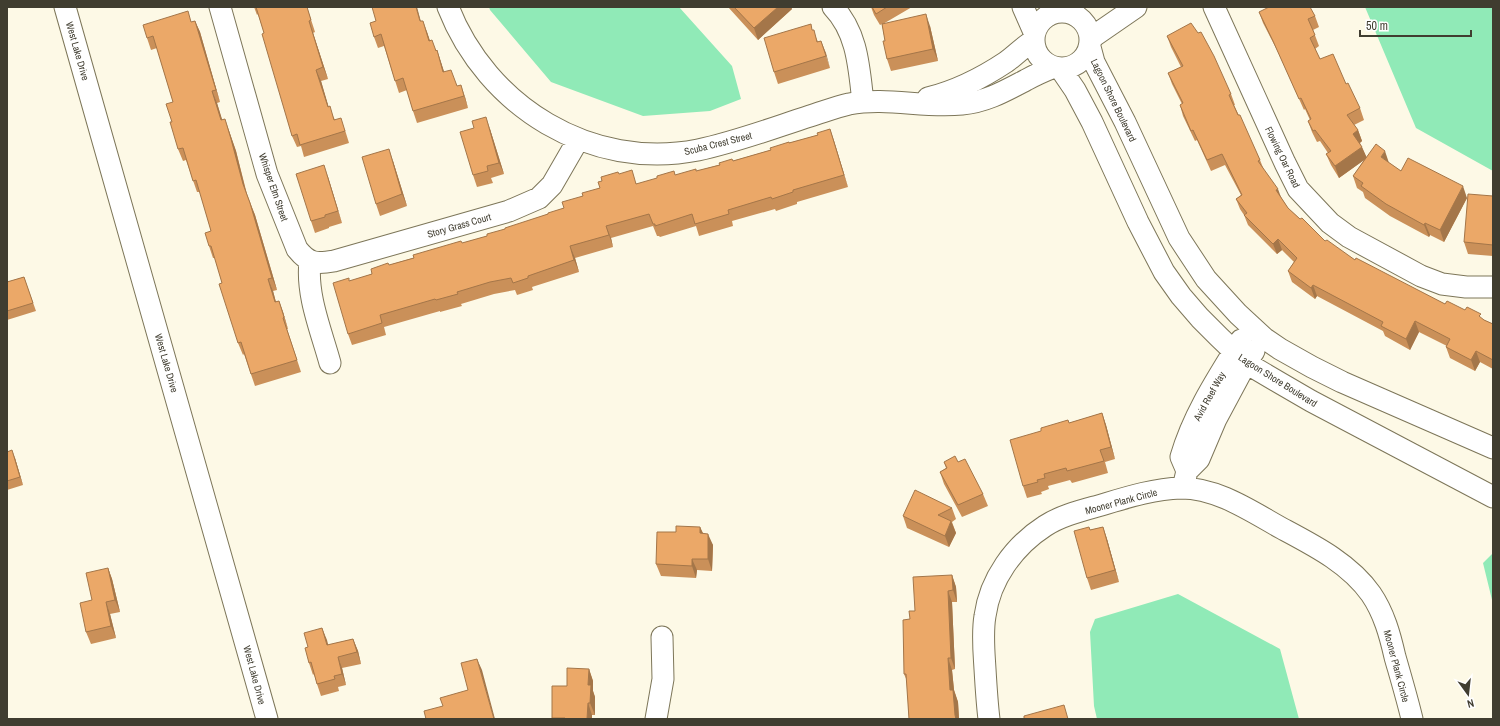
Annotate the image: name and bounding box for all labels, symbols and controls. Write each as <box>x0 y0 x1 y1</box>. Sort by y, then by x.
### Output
scale bar <box>1360 12 1471 38</box>
text: 50 m <box>1366 18 1388 34</box>
street label: West Lake Drive <box>63 20 92 82</box>
street label: Lagoon Shore Boulevard <box>1088 57 1139 144</box>
street label: Flowing Oar Road <box>1262 124 1303 190</box>
street label: Scuba Crest Street <box>683 129 754 158</box>
street label: Whisper Elm Street <box>256 151 291 224</box>
street label: Story Grass Court <box>426 210 493 241</box>
street label: West Lake Drive <box>152 332 181 394</box>
street label: Lagoon Shore Boulevard <box>1236 351 1320 410</box>
street label: Avid Reef Way <box>1190 369 1229 424</box>
street label: Mooner Plank Circle <box>1084 485 1159 517</box>
street label: Mooner Plank Circle <box>1381 629 1413 704</box>
street label: West Lake Drive <box>240 644 269 706</box>
north arrow <box>1448 674 1488 714</box>
text: N <box>1466 696 1476 711</box>

